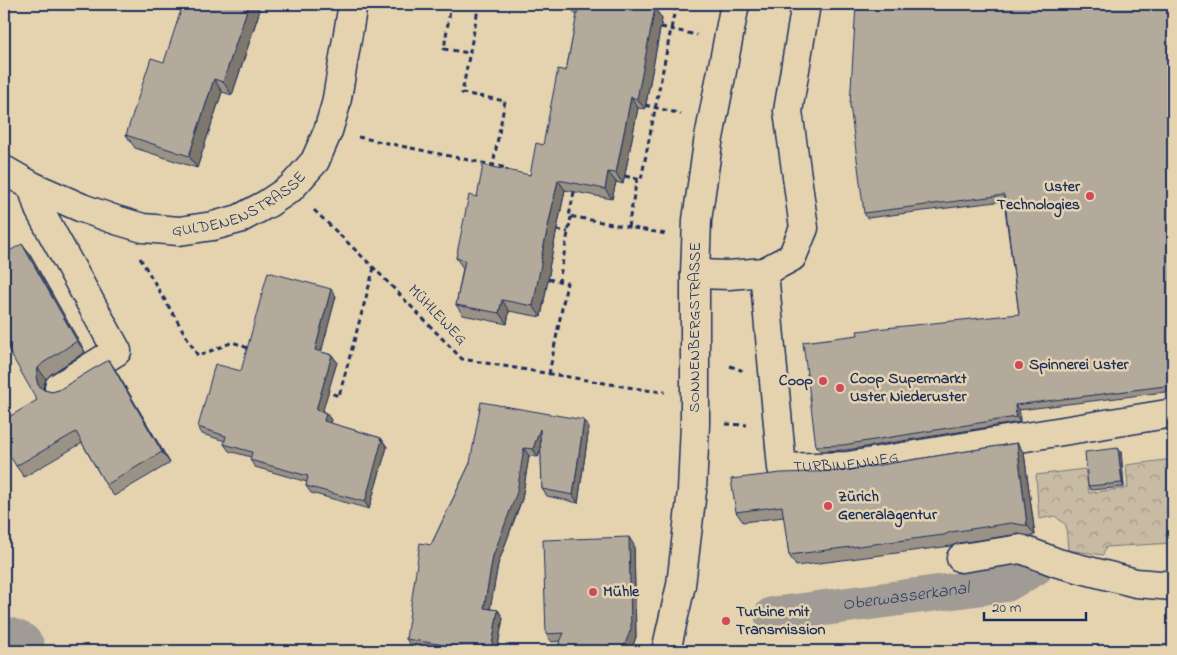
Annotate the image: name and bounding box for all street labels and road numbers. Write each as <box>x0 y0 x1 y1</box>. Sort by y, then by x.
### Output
street label: GULDENENSTRASSE <box>171 166 312 243</box>
street label: SONNENBERGSTRASSE <box>683 242 708 413</box>
street label: MÜHLEWEG <box>402 279 472 351</box>
street label: TURBINENWEG <box>793 446 901 480</box>

